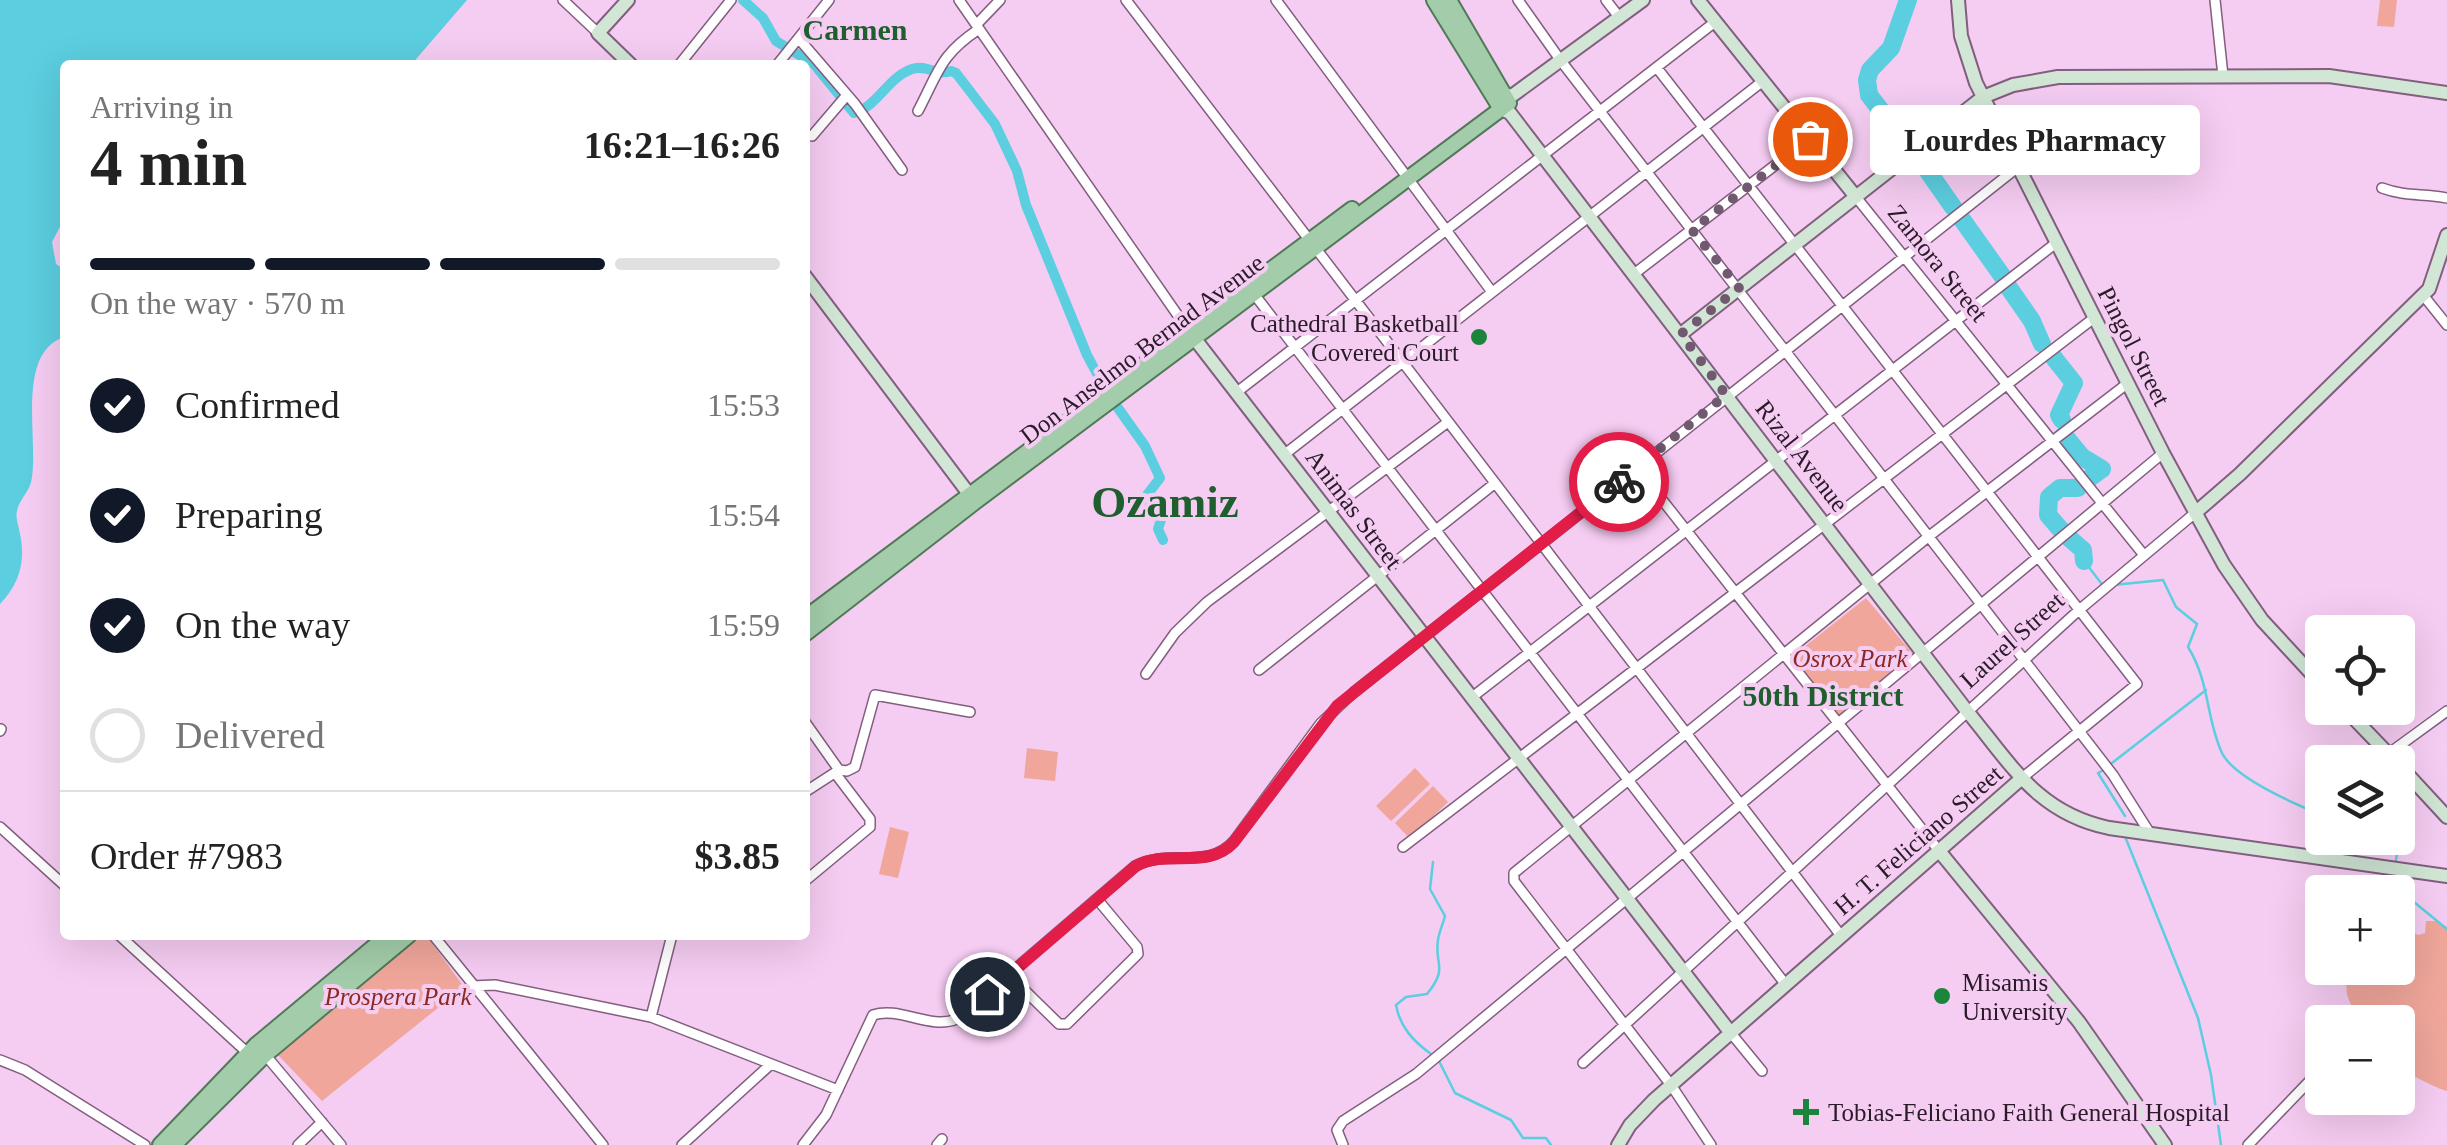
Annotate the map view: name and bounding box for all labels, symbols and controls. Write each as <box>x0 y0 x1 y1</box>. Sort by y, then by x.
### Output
district label: Carmen <box>803 13 908 46</box>
text: Arriving in <box>90 89 233 125</box>
pin <box>1768 97 1853 182</box>
callout: Lourdes Pharmacy <box>1870 104 2200 174</box>
icon: bag <box>1783 112 1838 167</box>
text: Lourdes Pharmacy <box>1904 122 2166 158</box>
text: 16:21–16:26 <box>584 124 780 166</box>
text: 4 min <box>90 127 247 199</box>
street label: Zamora Street <box>1883 199 1993 327</box>
street label: Don Anselmo Bernad Avenue <box>1015 249 1269 449</box>
street label: Pingol Street <box>2092 282 2176 410</box>
text: On the way · 570 m <box>90 285 345 321</box>
place label: Cathedral Basketball Covered Court <box>1250 310 1459 366</box>
marker: Cathedral Basketball Covered Court <box>1468 326 1490 348</box>
icon: check <box>90 378 145 433</box>
text: Confirmed <box>175 384 340 426</box>
text: 15:53 <box>707 387 780 423</box>
street label: Rizal Avenue <box>1750 395 1854 517</box>
courier <box>1569 432 1669 532</box>
street label: Animas Street <box>1300 444 1408 574</box>
icon: bike <box>1592 455 1647 510</box>
district label: Ozamiz <box>1091 477 1239 527</box>
icon: check <box>90 488 145 543</box>
text: Preparing <box>175 494 323 536</box>
text: 15:54 <box>707 497 780 533</box>
street label: Laurel Street <box>1955 587 2069 693</box>
icon: check <box>90 598 145 653</box>
text: On the way <box>175 604 350 646</box>
text: 15:59 <box>707 607 780 643</box>
map controls <box>2305 615 2415 1115</box>
button: locate <box>2305 615 2415 725</box>
park label: Osrox Park <box>1792 645 1908 672</box>
district label: 50th District <box>1743 679 1903 712</box>
text: Delivered <box>175 714 325 756</box>
button: layers <box>2305 745 2415 855</box>
street label: H. T. Feliciano Street <box>1829 760 2007 920</box>
text: Order #7983 <box>90 835 283 877</box>
text: $3.85 <box>695 835 780 877</box>
button: + <box>2305 875 2415 985</box>
pin <box>945 952 1030 1037</box>
icon: home <box>960 967 1015 1022</box>
place label: Misamis University <box>1962 969 2068 1025</box>
park label: Prospera Park <box>324 983 472 1010</box>
marker: Misamis University <box>1931 985 1953 1007</box>
button: − <box>2305 1005 2415 1115</box>
marker: Tobias-Feliciano Faith General Hospital <box>1793 1099 1819 1125</box>
place label: Tobias-Feliciano Faith General Hospital <box>1828 1099 2230 1126</box>

